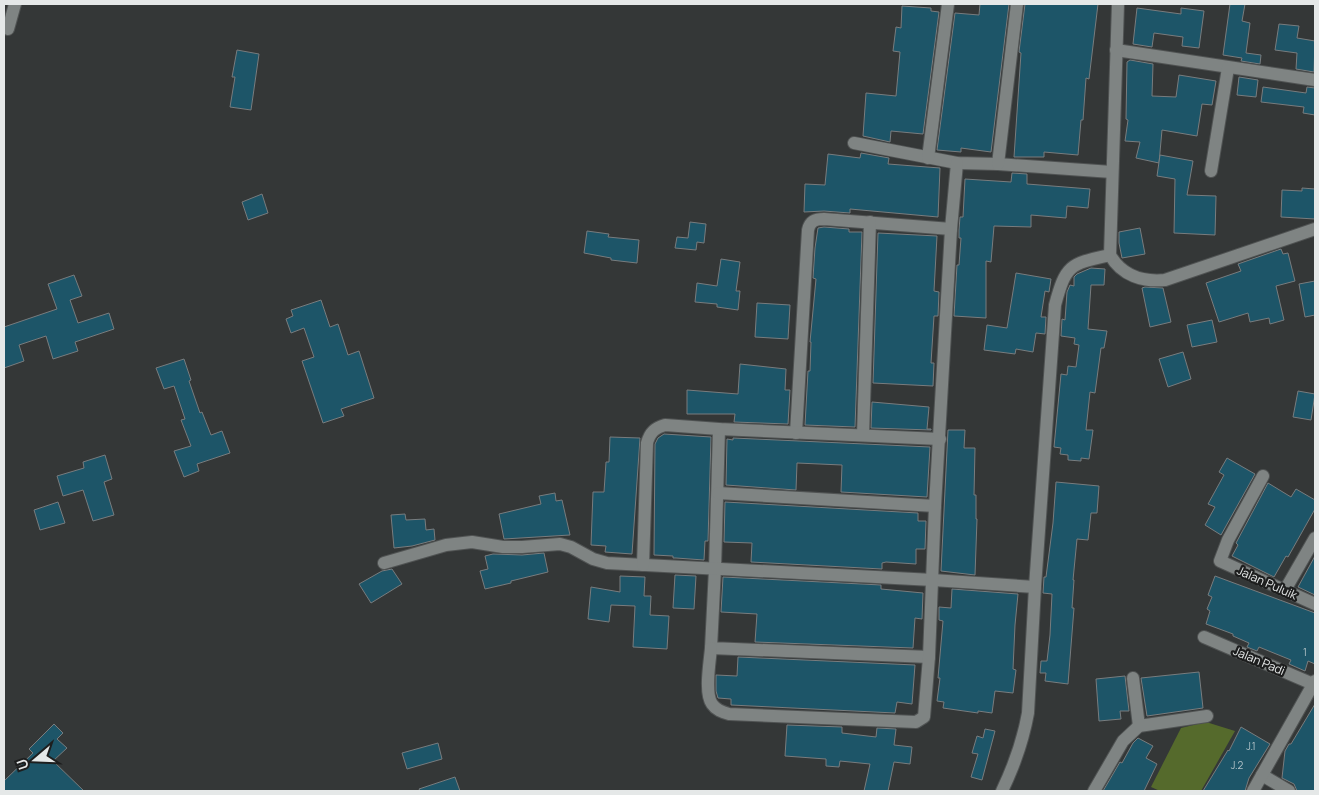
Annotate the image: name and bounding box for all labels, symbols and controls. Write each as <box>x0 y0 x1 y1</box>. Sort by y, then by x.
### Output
street label: Jalan Puluik <box>1234 562 1301 604</box>
street label: Jalan Padi <box>1231 642 1288 679</box>
house number: 1 <box>1303 645 1307 659</box>
north arrow <box>10 735 60 785</box>
house number: J.1 <box>1246 739 1256 753</box>
text: U <box>12 757 33 772</box>
house number: J.2 <box>1231 758 1243 772</box>

